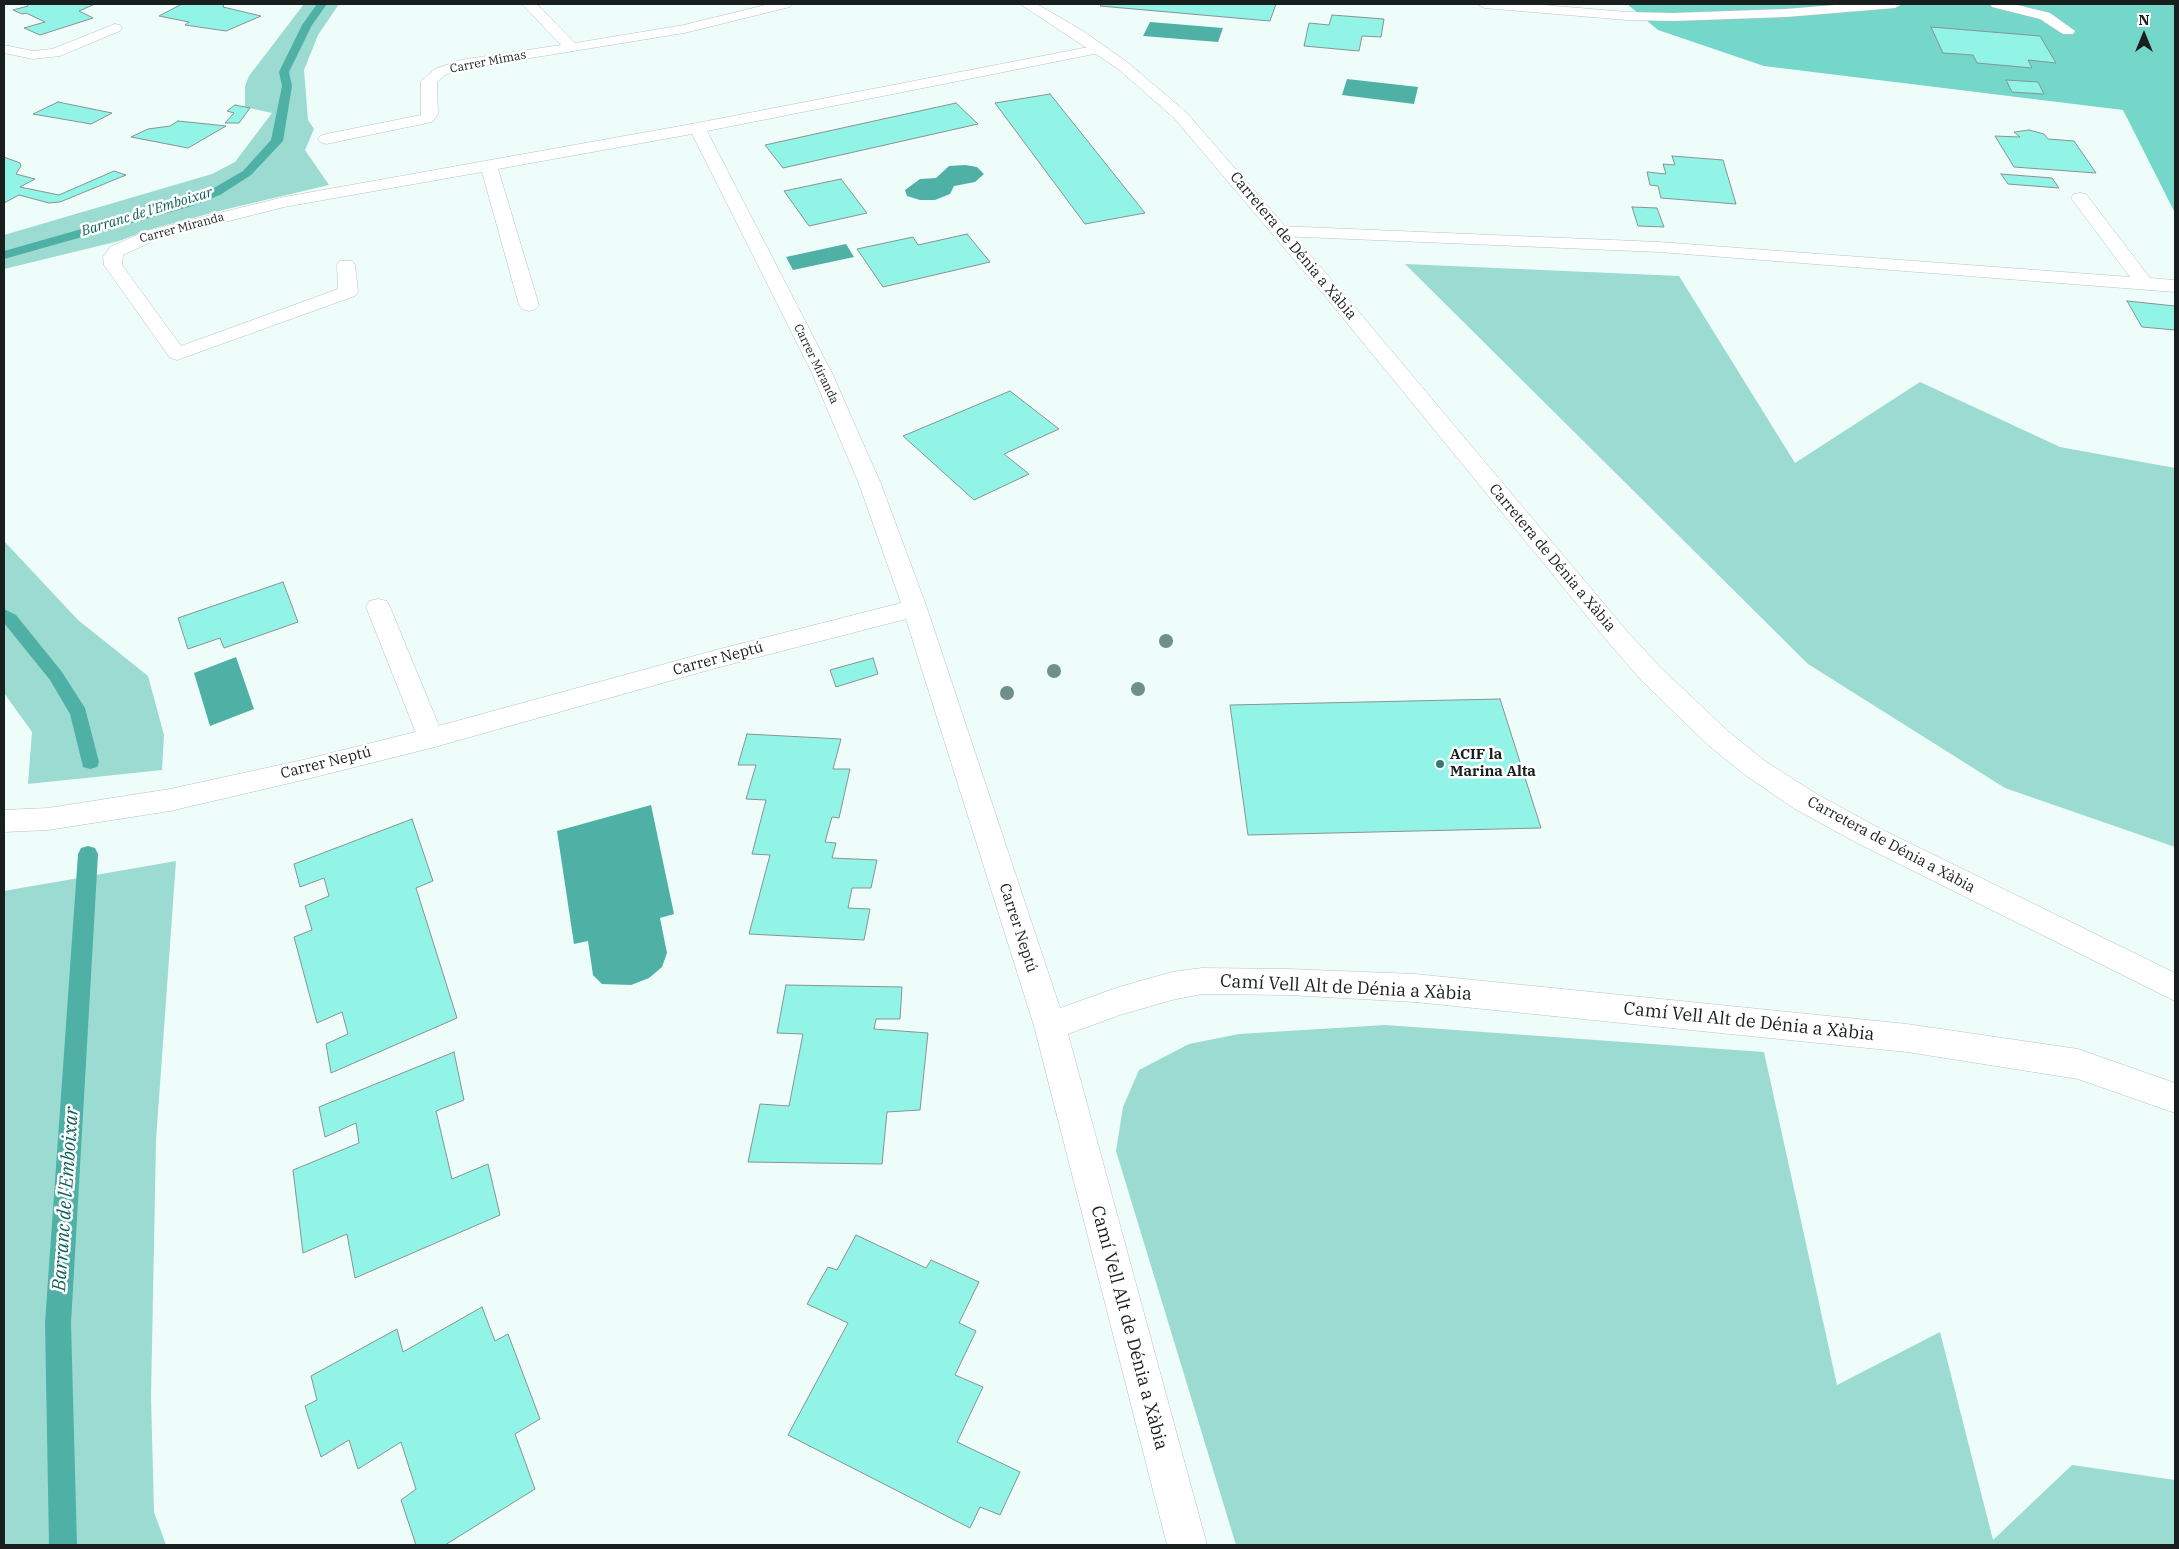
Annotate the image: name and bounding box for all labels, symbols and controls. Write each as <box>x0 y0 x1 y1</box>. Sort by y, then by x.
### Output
north arrow <box>2119 10 2169 60</box>
text: N <box>2138 11 2150 29</box>
street label: Carrer Mimas <box>449 48 527 76</box>
street label: Carretera de Dénia a Xàbia <box>1226 168 1360 324</box>
water label: Barranc de l'Emboixar <box>79 184 215 240</box>
street label: Carrer Miranda <box>138 210 226 246</box>
street label: Carrer Miranda <box>790 322 842 406</box>
street label: Carretera de Dénia a Xàbia <box>1485 480 1619 636</box>
street label: Carrer Neptú <box>671 638 765 680</box>
street label: Carrer Neptú <box>279 743 373 783</box>
place label: ACIF la Marina Alta <box>1450 746 1536 781</box>
marker: ACIF la Marina Alta <box>1434 758 1446 770</box>
street label: Carretera de Dénia a Xàbia <box>1804 793 1978 897</box>
street label: Carrer Neptú <box>995 881 1041 975</box>
street label: Camí Vell Alt de Dénia a Xàbia <box>1220 971 1472 1005</box>
street label: Camí Vell Alt de Dénia a Xàbia <box>1623 998 1875 1046</box>
water label: Barranc de l'Emboixar <box>48 1106 84 1292</box>
street label: Camí Vell Alt de Dénia a Xàbia <box>1086 1203 1172 1453</box>

